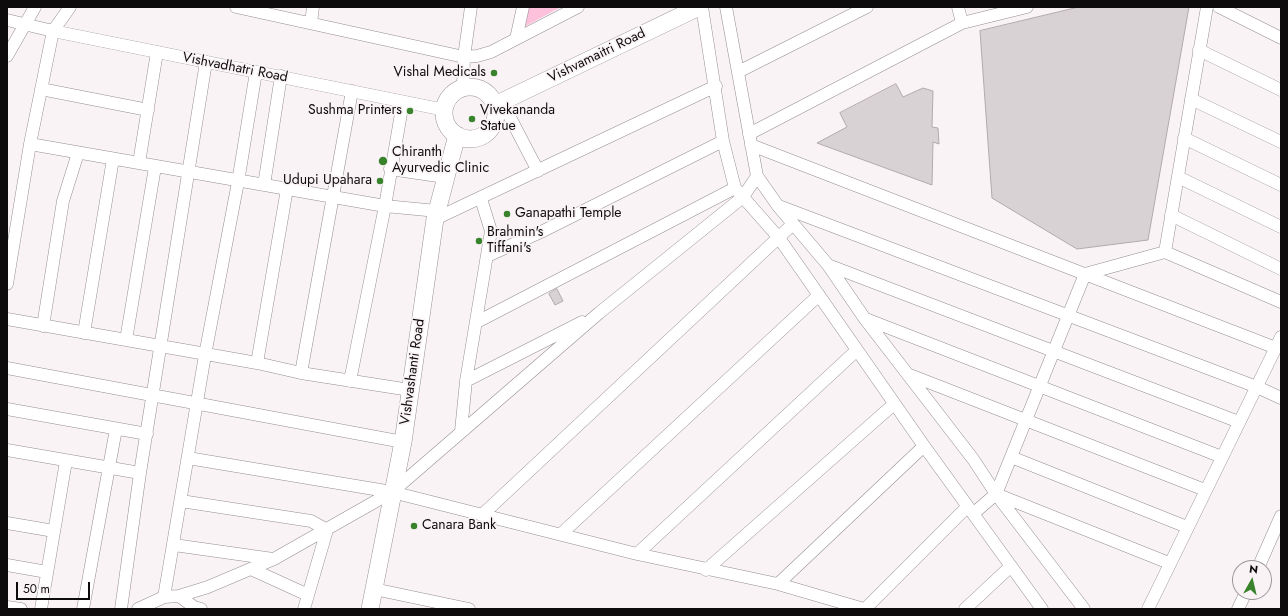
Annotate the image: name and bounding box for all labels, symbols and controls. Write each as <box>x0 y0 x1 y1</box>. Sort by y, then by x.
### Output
street label: Vishvamaitri Road <box>546 25 648 87</box>
street label: Vishvadhatri Road <box>181 50 289 86</box>
place label: Vishal Medicals <box>394 65 486 81</box>
marker: Vishal Medicals <box>489 68 499 78</box>
place label: Sushma Printers <box>308 103 402 119</box>
place label: Vivekananda Statue <box>480 103 555 136</box>
marker: Sushma Printers <box>405 106 415 116</box>
marker: Vivekananda Statue <box>467 114 477 124</box>
place label: Chiranth Ayurvedic Clinic <box>392 145 489 178</box>
marker: Chiranth Ayurvedic Clinic <box>377 155 389 167</box>
place label: Udupi Upahara <box>283 173 372 189</box>
marker: Udupi Upahara <box>375 176 385 186</box>
place label: Ganapathi Temple <box>515 206 622 222</box>
marker: Ganapathi Temple <box>502 209 512 219</box>
place label: Brahmin's Tiffani's <box>487 225 543 258</box>
marker: Brahmin's Tiffani's <box>474 236 484 246</box>
street label: Vishvashanti Road <box>397 318 429 426</box>
place label: Canara Bank <box>422 518 496 534</box>
marker: Canara Bank <box>409 521 419 531</box>
north arrow <box>1232 560 1272 600</box>
text: N <box>1248 561 1259 578</box>
scale bar <box>18 574 92 600</box>
text: 50 m <box>23 580 50 598</box>

